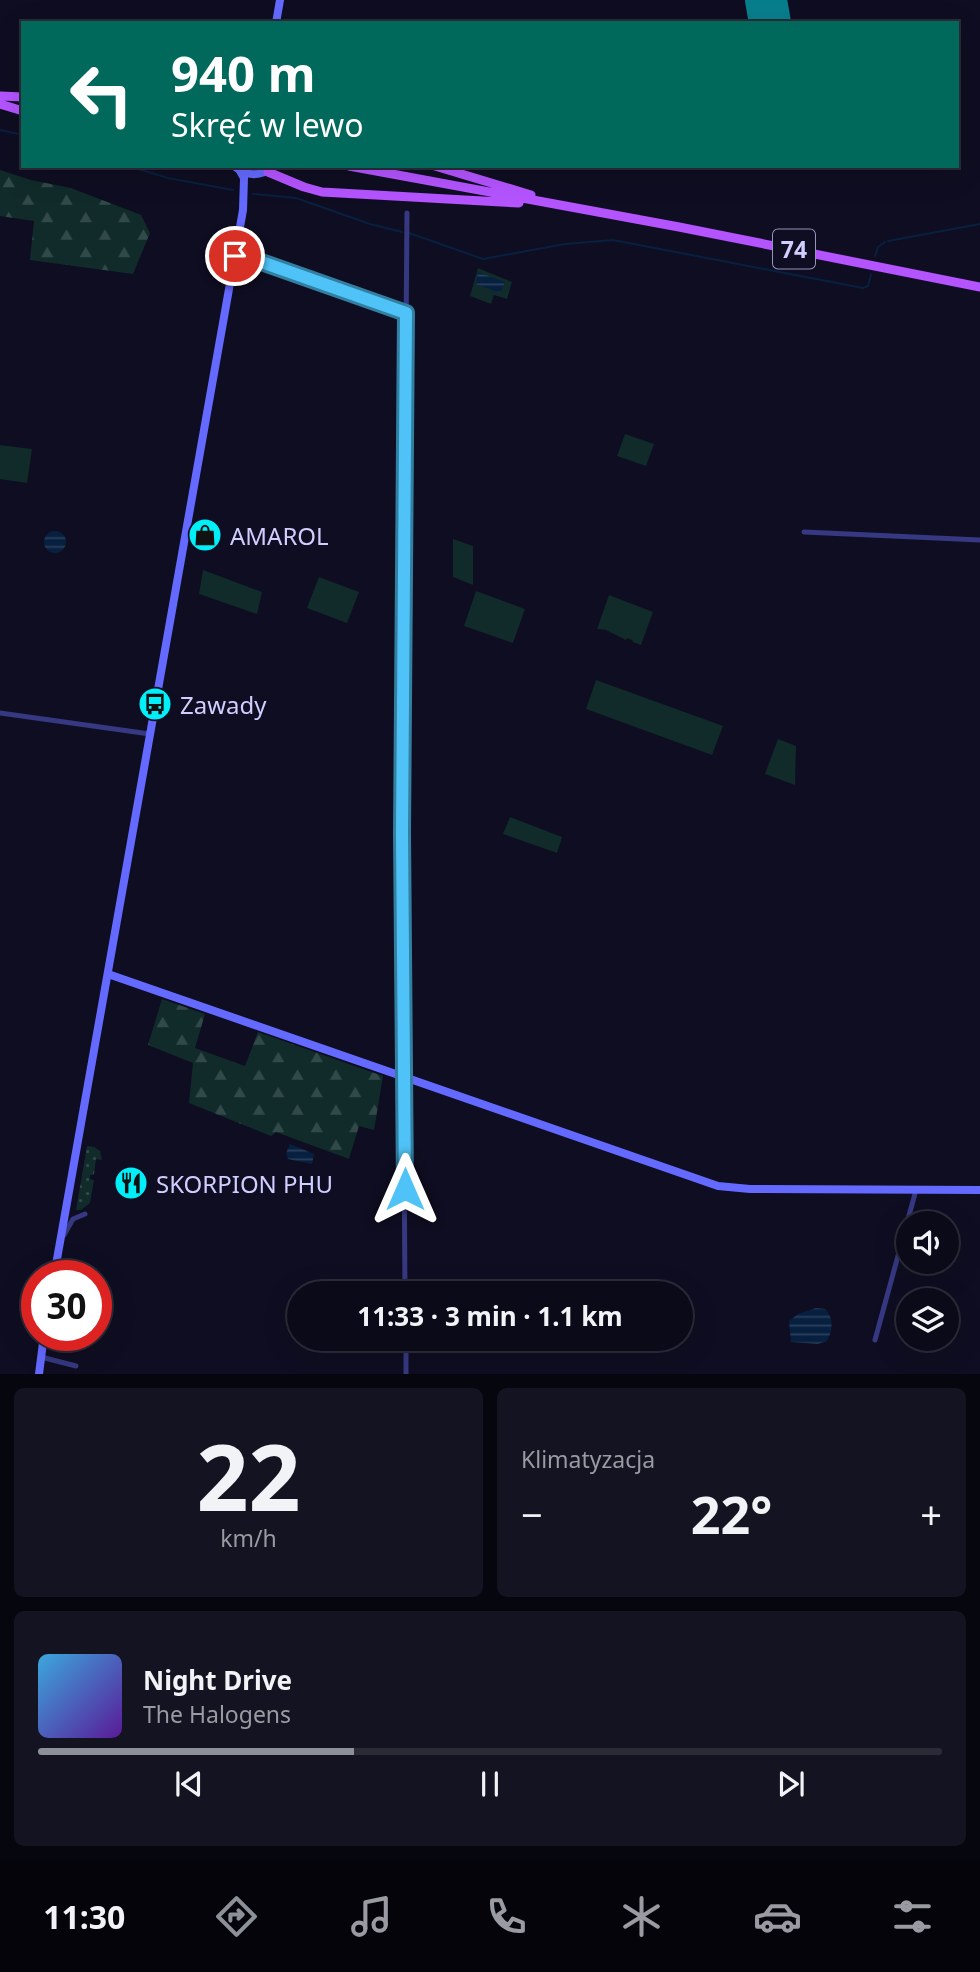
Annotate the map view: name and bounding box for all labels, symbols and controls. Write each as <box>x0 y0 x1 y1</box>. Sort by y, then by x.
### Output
text: 940 m <box>171 40 316 106</box>
icon: left <box>56 49 147 140</box>
text: Skręć w lewo <box>171 103 364 146</box>
pin <box>205 226 265 286</box>
road number: 74 <box>773 230 815 268</box>
icon: arrive <box>216 237 254 275</box>
shop icon: AMAROL <box>186 516 224 554</box>
place label: AMAROL <box>230 519 329 552</box>
bus stop icon: Zawady <box>136 685 174 723</box>
place label: Zawady <box>180 688 267 721</box>
position arrow <box>368 1152 442 1226</box>
restaurant icon: SKORPION PHU <box>112 1164 150 1202</box>
place label: SKORPION PHU <box>156 1167 333 1200</box>
map controls <box>896 1211 959 1351</box>
button: sound <box>896 1211 959 1274</box>
speed limit sign: 30 <box>21 1260 112 1351</box>
button: layers <box>896 1288 959 1351</box>
text: 11:33 · 3 min · 1.1 km <box>357 1298 623 1334</box>
text: 22 <box>196 1414 301 1538</box>
text: Klimatyzacja <box>521 1443 655 1475</box>
text: 22° <box>691 1478 772 1549</box>
text: − <box>521 1488 543 1540</box>
text: + <box>920 1488 942 1540</box>
text: km/h <box>220 1522 277 1554</box>
text: Night Drive <box>143 1662 292 1698</box>
text: The Halogens <box>143 1698 291 1730</box>
icon: previous <box>170 1765 208 1803</box>
icon: pause <box>471 1765 509 1803</box>
icon: next <box>772 1765 810 1803</box>
icon: directions <box>212 1892 261 1941</box>
icon: music <box>347 1892 396 1941</box>
icon: phone <box>482 1892 531 1941</box>
icon: climate <box>617 1892 666 1941</box>
icon: car <box>753 1892 802 1941</box>
icon: filters <box>888 1892 937 1941</box>
text: 11:30 <box>43 1895 125 1938</box>

